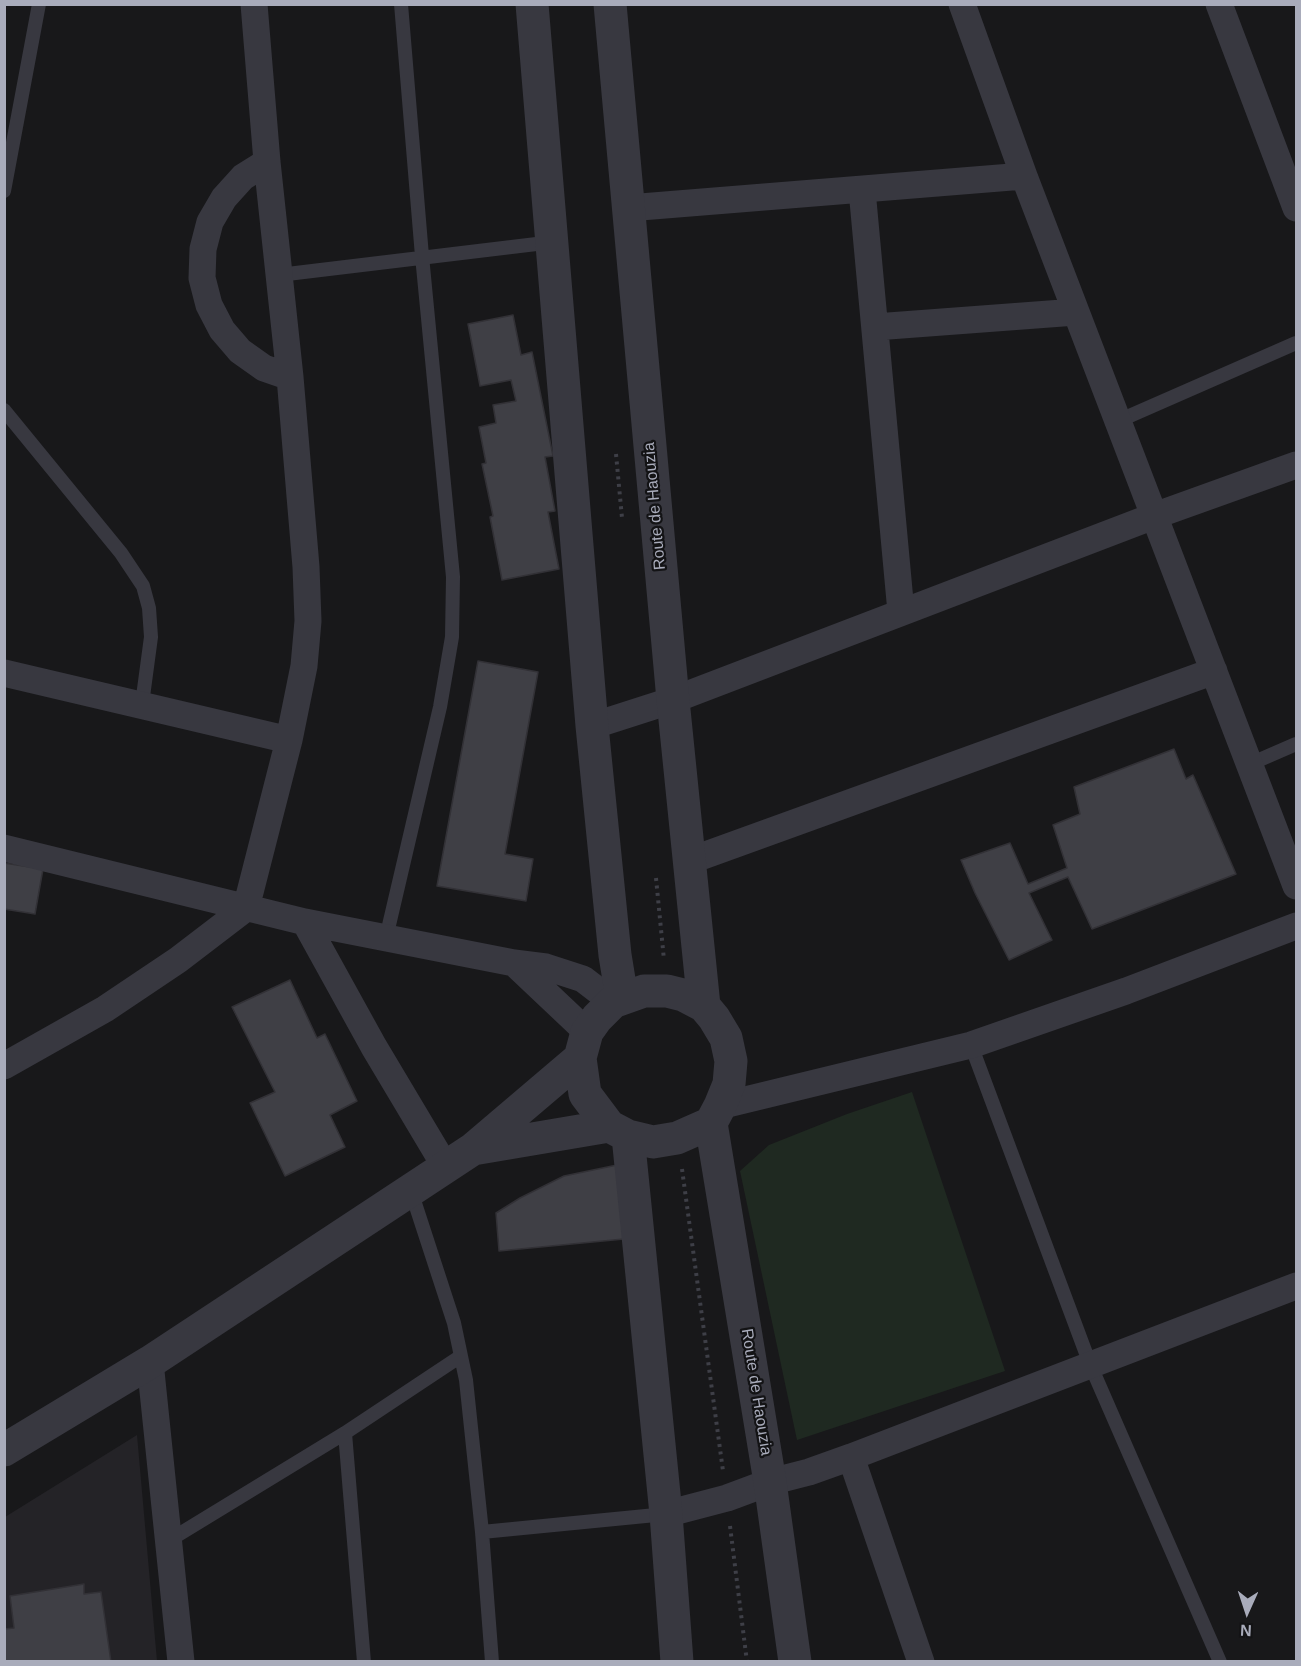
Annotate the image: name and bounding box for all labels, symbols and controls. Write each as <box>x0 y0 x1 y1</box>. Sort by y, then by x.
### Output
street label: Route de Haouzia <box>640 441 670 571</box>
street label: Route de Haouzia <box>736 1327 776 1457</box>
north arrow <box>1217 1582 1277 1642</box>
text: N <box>1240 1622 1252 1639</box>

